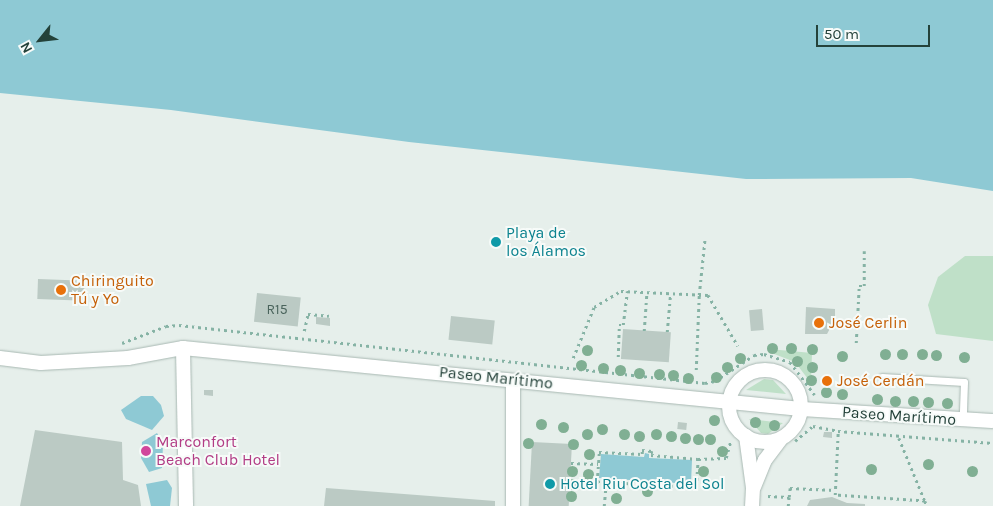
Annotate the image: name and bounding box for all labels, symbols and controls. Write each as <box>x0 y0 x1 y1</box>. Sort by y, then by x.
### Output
north arrow <box>15 15 65 65</box>
scale bar <box>818 15 932 47</box>
text: 50 m <box>824 25 859 43</box>
text: N <box>17 39 36 56</box>
place label: Playa de los Álamos <box>506 223 586 261</box>
marker: Playa de los Álamos <box>490 236 502 248</box>
place label: Chiringuito Tú y Yo <box>71 271 154 309</box>
marker: Chiringuito Tú y Yo <box>55 284 67 296</box>
house number: R15 <box>266 302 288 318</box>
place label: José Cerlin <box>829 313 907 333</box>
marker: José Cerlin <box>813 317 825 329</box>
street label: Paseo Marítimo <box>438 362 554 394</box>
place label: José Cerdán <box>837 371 924 391</box>
marker: José Cerdán <box>821 375 833 387</box>
street label: Paseo Marítimo <box>841 402 957 430</box>
place label: Marconfort Beach Club Hotel <box>156 432 280 470</box>
marker: Marconfort Beach Club Hotel <box>140 445 152 457</box>
place label: Hotel Riu Costa del Sol <box>560 474 724 494</box>
marker: Hotel Riu Costa del Sol <box>544 478 556 490</box>

